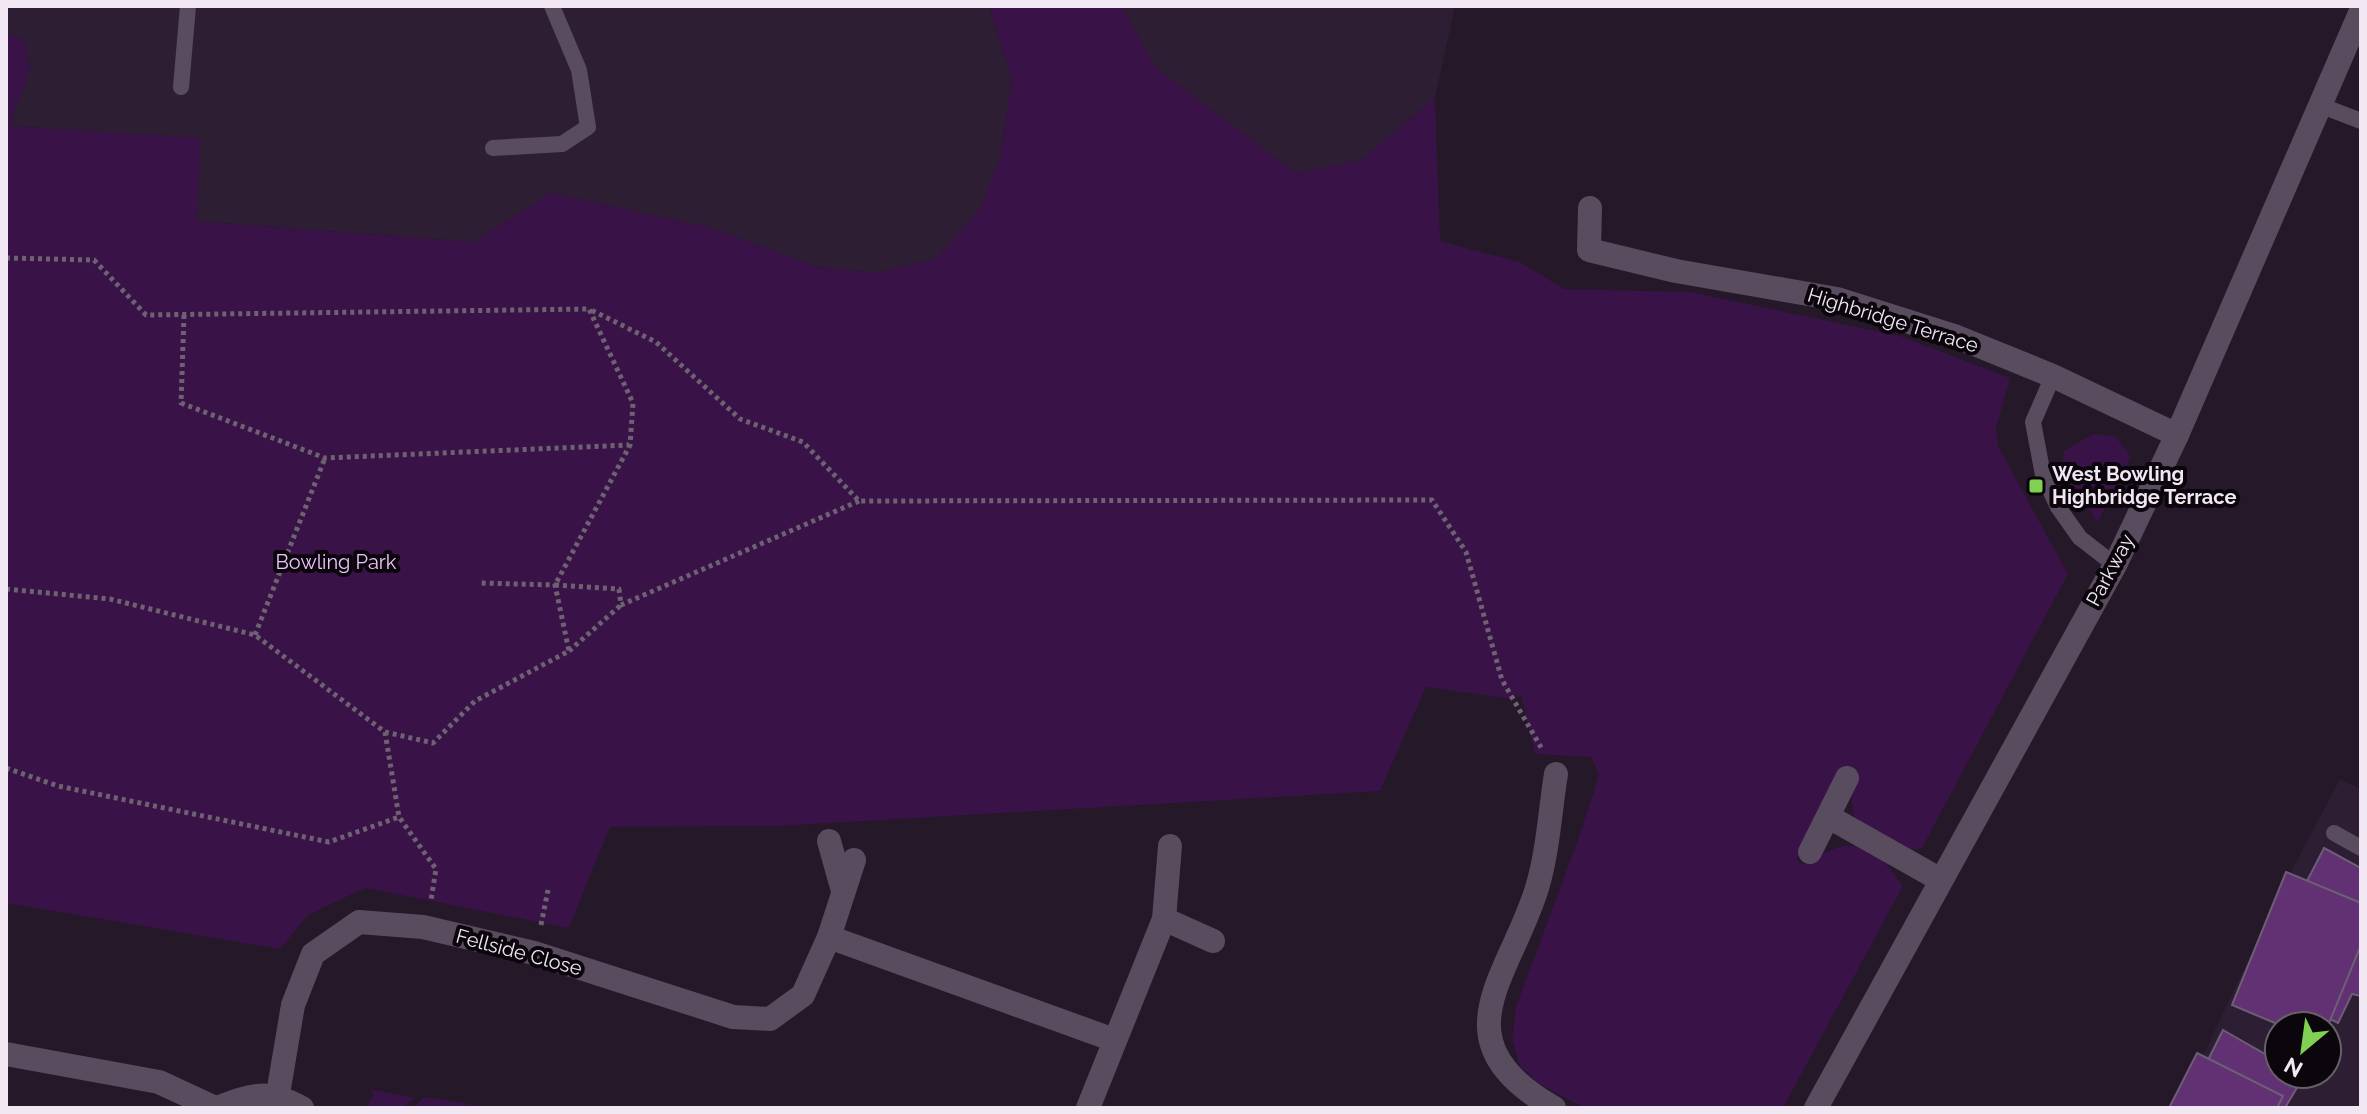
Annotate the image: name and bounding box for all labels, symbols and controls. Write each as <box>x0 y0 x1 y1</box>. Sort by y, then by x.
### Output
street label: Highbridge Terrace <box>1805 283 1981 357</box>
place label: West Bowling Highbridge Terrace <box>2052 462 2237 509</box>
marker: West Bowling Highbridge Terrace <box>2027 477 2045 495</box>
street label: Parkway <box>2081 530 2139 610</box>
park label: Bowling Park <box>276 550 397 574</box>
street label: Fellside Close <box>453 924 585 980</box>
north arrow <box>2263 1010 2343 1090</box>
text: N <box>2280 1052 2307 1083</box>

